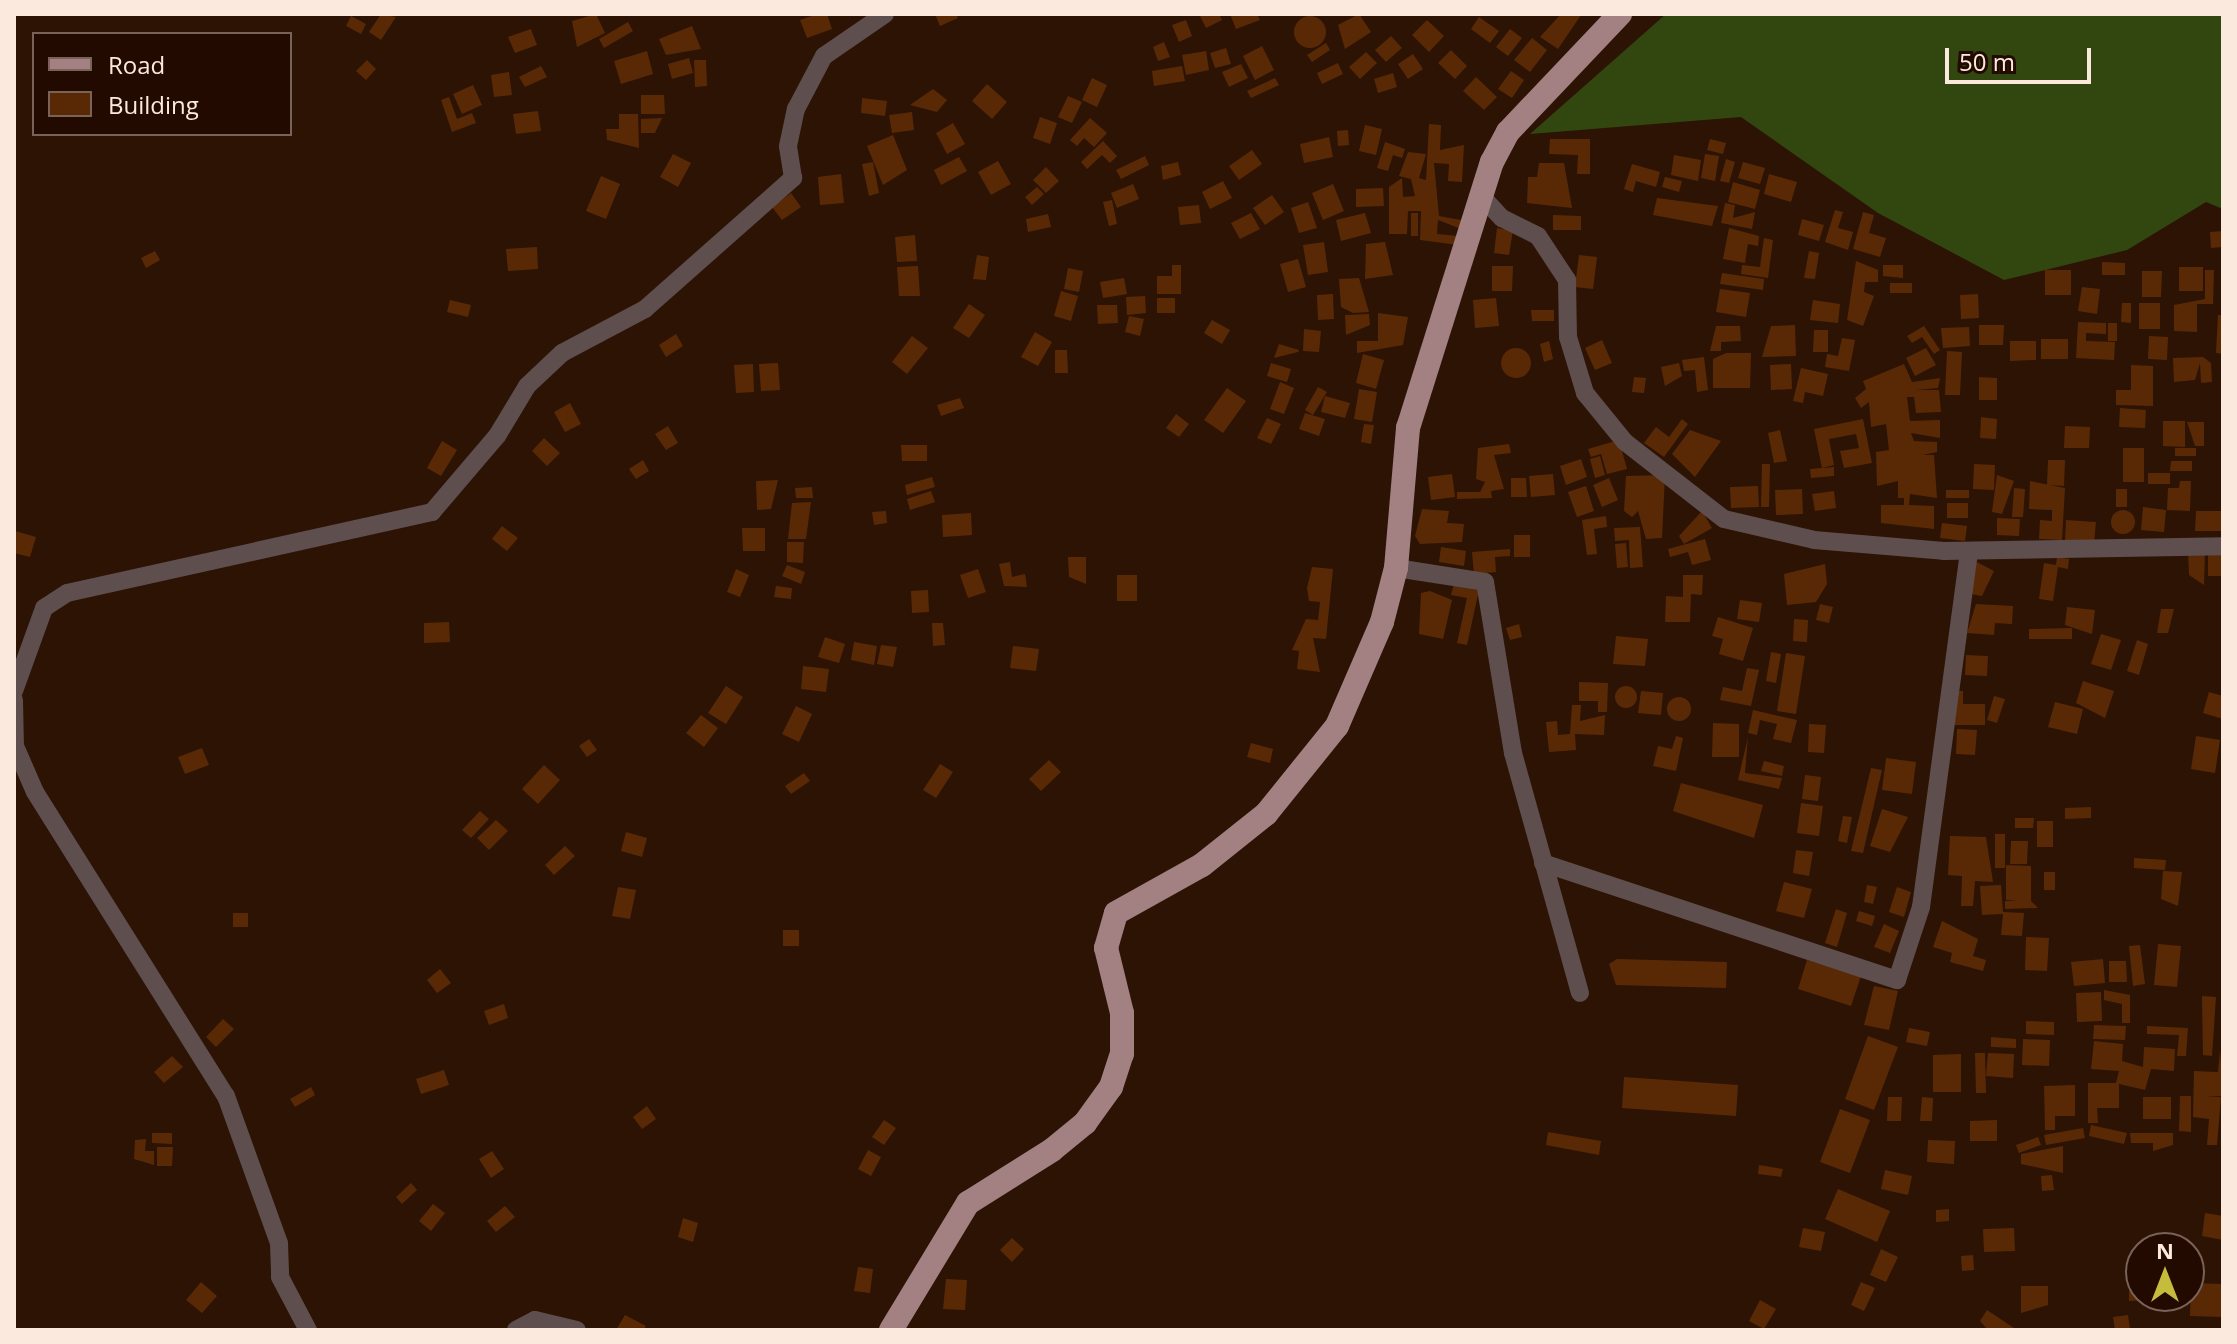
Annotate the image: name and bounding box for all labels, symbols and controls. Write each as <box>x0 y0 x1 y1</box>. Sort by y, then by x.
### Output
legend <box>32 32 292 136</box>
scale bar <box>1949 32 2095 82</box>
text: 50 m <box>1959 45 2015 78</box>
text: Road <box>108 48 165 81</box>
text: Building <box>108 88 199 121</box>
north arrow <box>2125 1232 2205 1312</box>
text: N <box>2156 1235 2174 1265</box>

